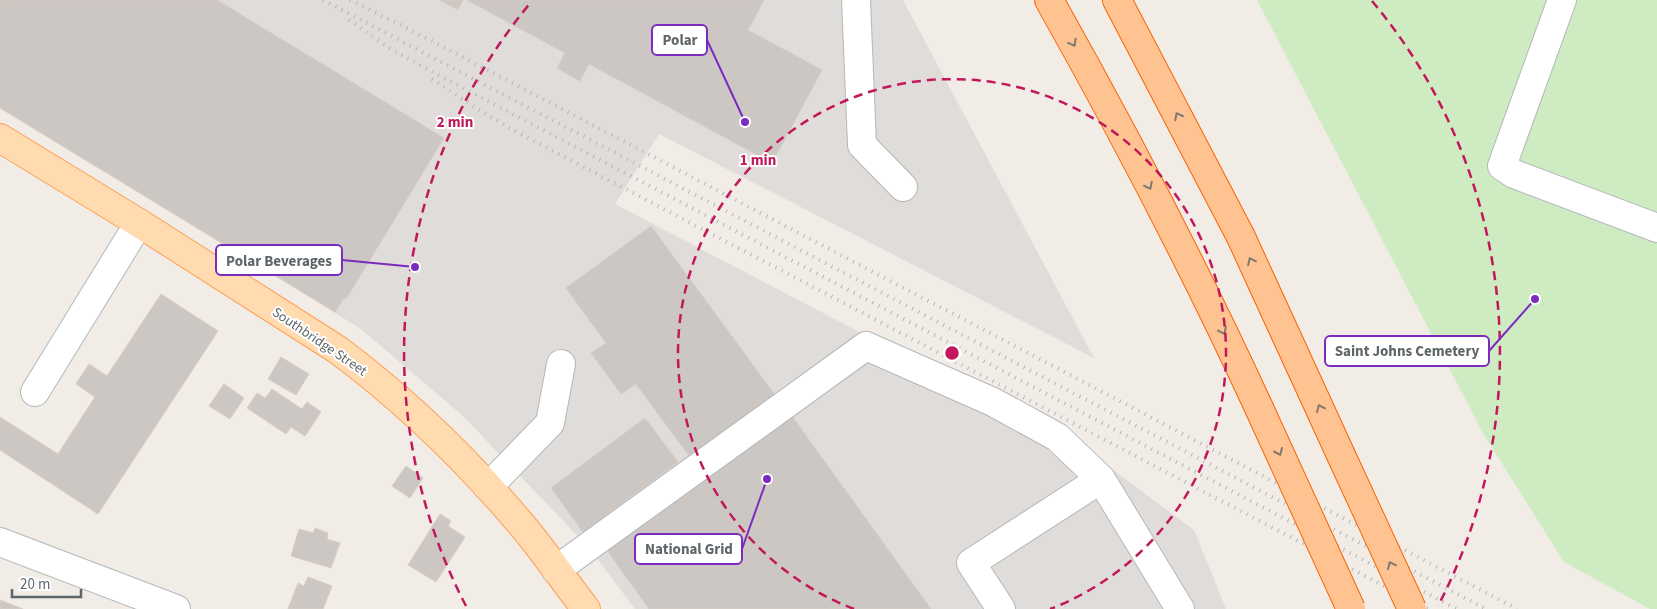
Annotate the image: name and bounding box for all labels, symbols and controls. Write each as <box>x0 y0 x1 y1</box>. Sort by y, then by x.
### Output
callout: Polar <box>652 25 707 55</box>
text: Polar <box>662 30 698 51</box>
one-way arrow <box>1067 37 1077 46</box>
text: 2 min <box>437 112 473 133</box>
one-way arrow <box>1174 112 1184 121</box>
text: 1 min <box>740 150 776 171</box>
one-way arrow <box>1143 181 1153 190</box>
callout: Polar Beverages <box>216 245 342 275</box>
text: Polar Beverages <box>226 251 332 272</box>
one-way arrow <box>1247 257 1258 266</box>
street label: Southbridge Street <box>268 303 371 381</box>
one-way arrow <box>1217 326 1227 335</box>
callout: Saint Johns Cemetery <box>1325 336 1489 366</box>
text: Saint Johns Cemetery <box>1335 341 1479 362</box>
centre of rings <box>943 344 961 362</box>
one-way arrow <box>1315 404 1326 413</box>
one-way arrow <box>1273 447 1284 456</box>
callout: National Grid <box>635 534 742 564</box>
text: National Grid <box>645 539 733 560</box>
one-way arrow <box>1387 561 1398 570</box>
scale bar <box>12 566 81 598</box>
text: 20 m <box>20 574 50 595</box>

